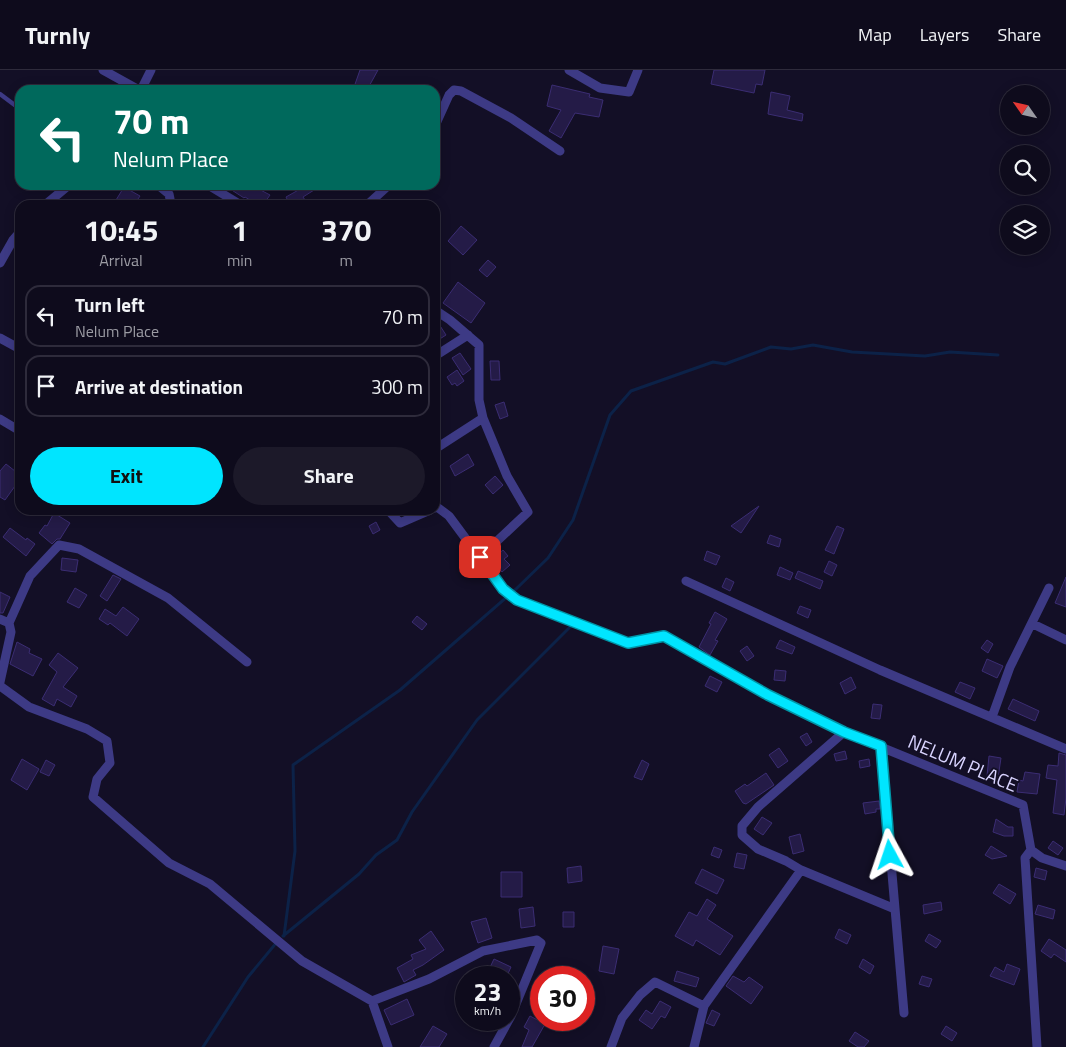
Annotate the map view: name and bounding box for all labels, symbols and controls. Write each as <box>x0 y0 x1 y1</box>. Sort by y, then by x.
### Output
text: Turnly <box>25 17 90 53</box>
text: Map <box>858 21 892 48</box>
text: Layers <box>920 21 969 48</box>
text: Share <box>997 21 1041 48</box>
north arrow <box>1000 85 1050 135</box>
map controls <box>1000 85 1050 255</box>
text: 70 m <box>113 94 189 148</box>
icon: left <box>30 105 95 170</box>
text: Nelum Place <box>113 142 229 176</box>
button: search <box>1000 145 1050 195</box>
button: layers <box>1000 205 1050 255</box>
text: 10:45 <box>84 207 158 253</box>
text: 1 <box>231 207 248 253</box>
text: 370 <box>321 207 371 253</box>
text: Arrival <box>99 248 143 272</box>
text: min <box>227 248 252 272</box>
text: m <box>340 248 353 272</box>
text: Turn left <box>75 290 145 319</box>
icon: left <box>32 302 60 330</box>
text: 70 m <box>382 302 423 331</box>
text: Nelum Place <box>75 319 159 343</box>
icon: arrive <box>32 372 60 400</box>
text: Arrive at destination <box>75 372 243 401</box>
text: 300 m <box>371 372 423 401</box>
button: Exit <box>30 447 223 505</box>
button: Share <box>233 447 425 505</box>
pin <box>459 536 501 578</box>
icon: arrive <box>466 543 494 571</box>
street label: NELUM PLACE <box>904 726 1023 799</box>
position arrow <box>863 828 915 880</box>
speed limit sign: 30 <box>530 966 595 1031</box>
text: 23 <box>473 973 502 1011</box>
text: km/h <box>474 1001 501 1020</box>

